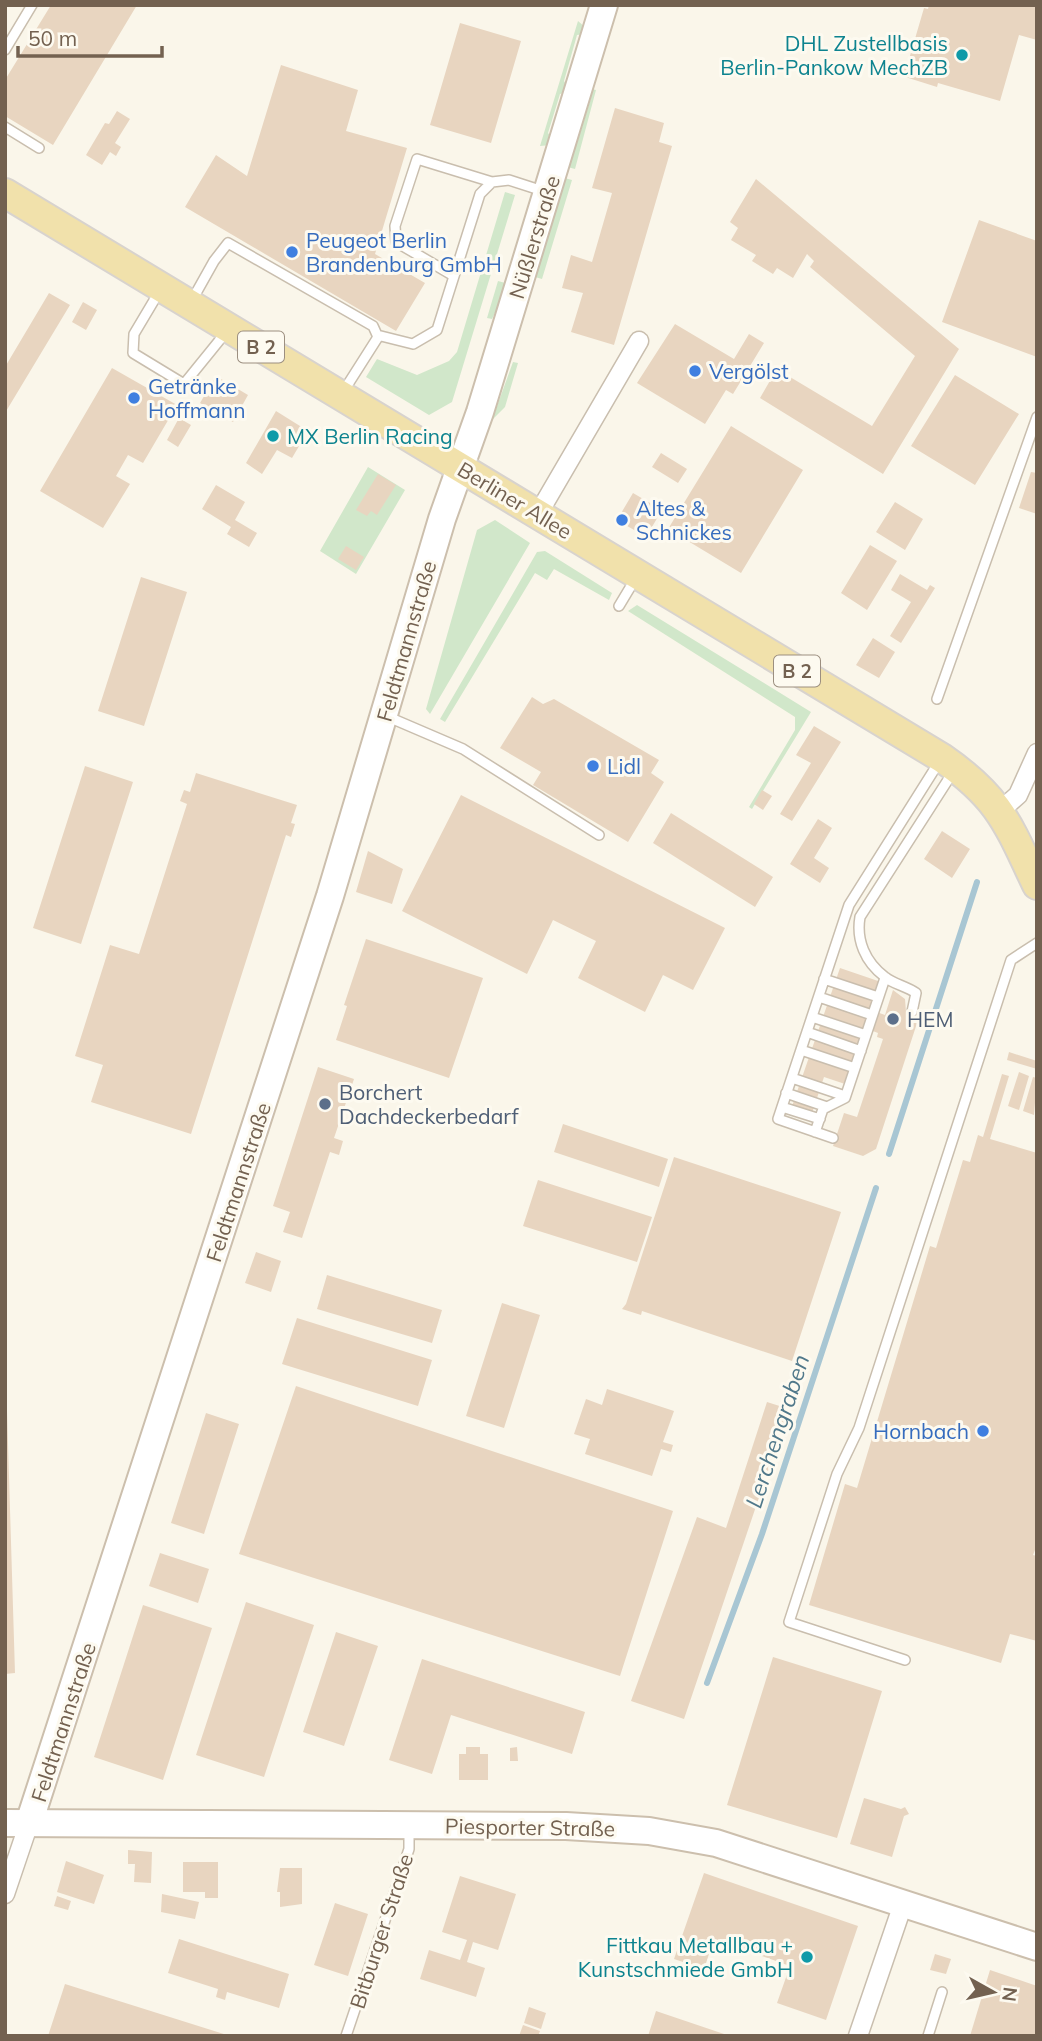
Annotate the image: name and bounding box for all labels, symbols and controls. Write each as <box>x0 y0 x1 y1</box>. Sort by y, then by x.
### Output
scale bar <box>18 14 161 58</box>
text: 50 m <box>28 25 77 51</box>
place label: DHL Zustellbasis Berlin-Pankow MechZB <box>720 30 948 80</box>
marker: DHL Zustellbasis Berlin-Pankow MechZB <box>954 47 970 63</box>
street label: Nüßlerstraße <box>503 172 565 302</box>
place label: Peugeot Berlin Brandenburg GmbH <box>306 227 502 277</box>
marker: Peugeot Berlin Brandenburg GmbH <box>284 244 300 260</box>
road number: B 2 <box>238 332 284 362</box>
place label: Vergölst <box>709 358 789 384</box>
marker: Vergölst <box>687 363 703 379</box>
place label: Getränke Hoffmann <box>148 373 245 423</box>
marker: Getränke Hoffmann <box>126 390 142 406</box>
place label: MX Berlin Racing <box>287 423 453 449</box>
marker: MX Berlin Racing <box>265 428 281 444</box>
street label: Berliner Allee <box>453 456 577 544</box>
place label: Altes & Schnickes <box>636 495 732 545</box>
marker: Altes & Schnickes <box>614 512 630 528</box>
street label: Feldtmannstraße <box>371 558 441 724</box>
road number: B 2 <box>774 656 820 686</box>
place label: Lidl <box>607 753 641 779</box>
marker: Lidl <box>585 758 601 774</box>
place label: HEM <box>907 1006 953 1032</box>
marker: HEM <box>885 1011 901 1027</box>
place label: Borchert Dachdeckerbedarf <box>339 1079 519 1129</box>
marker: Borchert Dachdeckerbedarf <box>317 1096 333 1112</box>
street label: Feldtmannstraße <box>200 1099 276 1265</box>
water label: Lerchengraben <box>739 1351 815 1511</box>
place label: Hornbach <box>873 1418 969 1444</box>
marker: Hornbach <box>975 1423 991 1439</box>
street label: Feldtmannstraße <box>25 1639 101 1805</box>
street label: Piesporter Straße <box>445 1813 615 1841</box>
street label: Bitburger Straße <box>344 1850 418 2012</box>
place label: Fittkau Metallbau + Kunstschmiede GmbH <box>578 1932 793 1982</box>
marker: Fittkau Metallbau + Kunstschmiede GmbH <box>799 1949 815 1965</box>
north arrow <box>958 1957 1028 2027</box>
text: N <box>997 1986 1023 2003</box>

